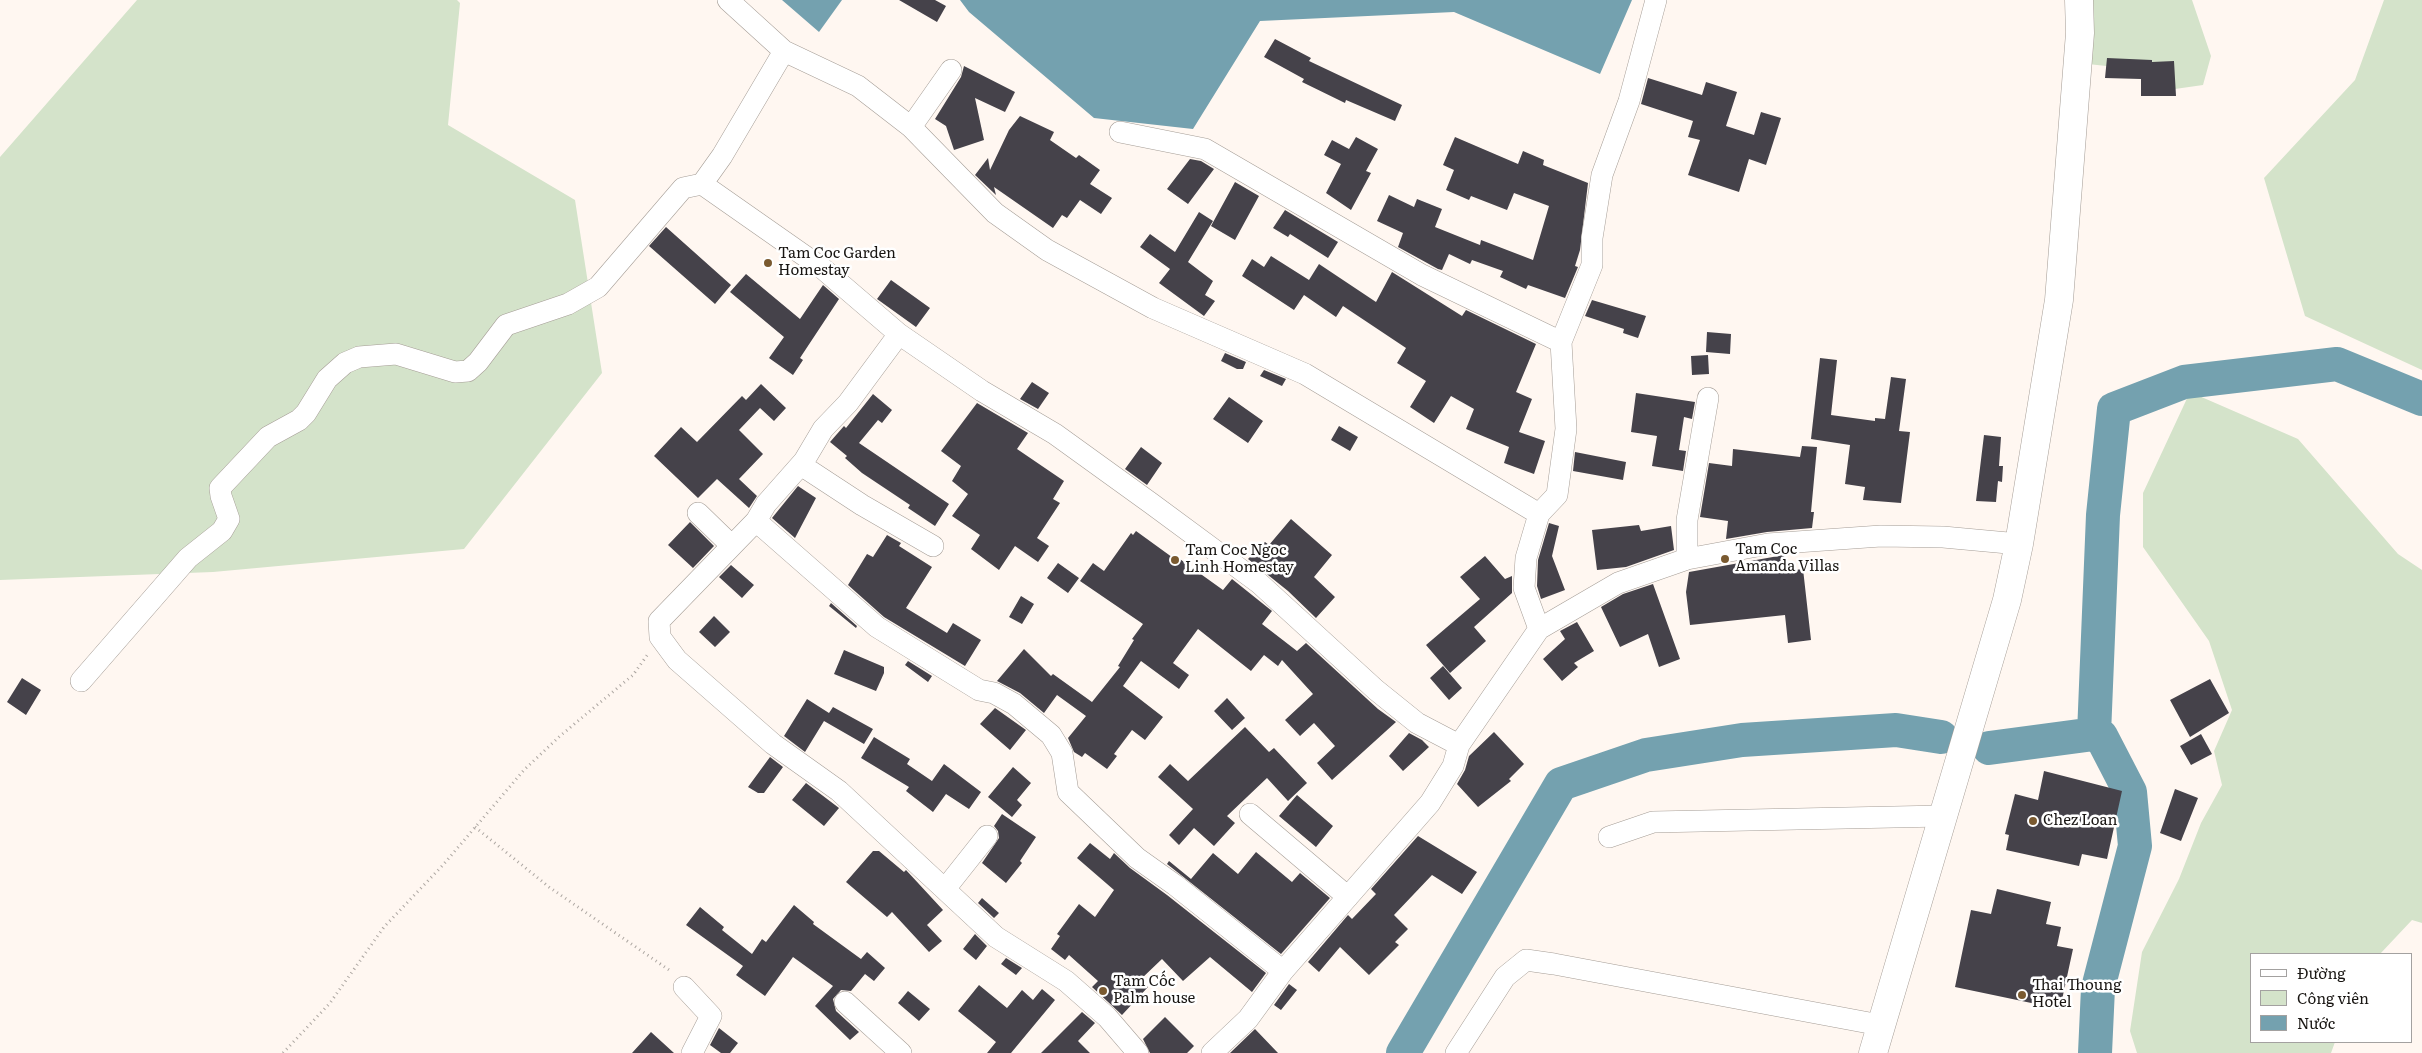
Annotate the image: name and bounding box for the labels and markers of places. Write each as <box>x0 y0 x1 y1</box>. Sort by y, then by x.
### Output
place label: Tam Coc Garden Homestay <box>778 245 896 280</box>
marker: Tam Coc Garden Homestay <box>762 257 774 269</box>
place label: Tam Coc Amanda Villas <box>1735 541 1839 576</box>
place label: Tam Coc Ngoc Linh Homestay <box>1185 542 1294 577</box>
marker: Tam Coc Amanda Villas <box>1719 553 1731 565</box>
marker: Tam Coc Ngoc Linh Homestay <box>1169 554 1181 566</box>
place label: Chez Loan <box>2043 812 2117 830</box>
marker: Chez Loan <box>2027 815 2039 827</box>
place label: Tam Cốc Palm house <box>1113 973 1195 1008</box>
place label: Thai Thoung Hotel <box>2032 977 2122 1012</box>
marker: Tam Cốc Palm house <box>1097 985 1109 997</box>
marker: Thai Thoung Hotel <box>2016 989 2028 1001</box>

